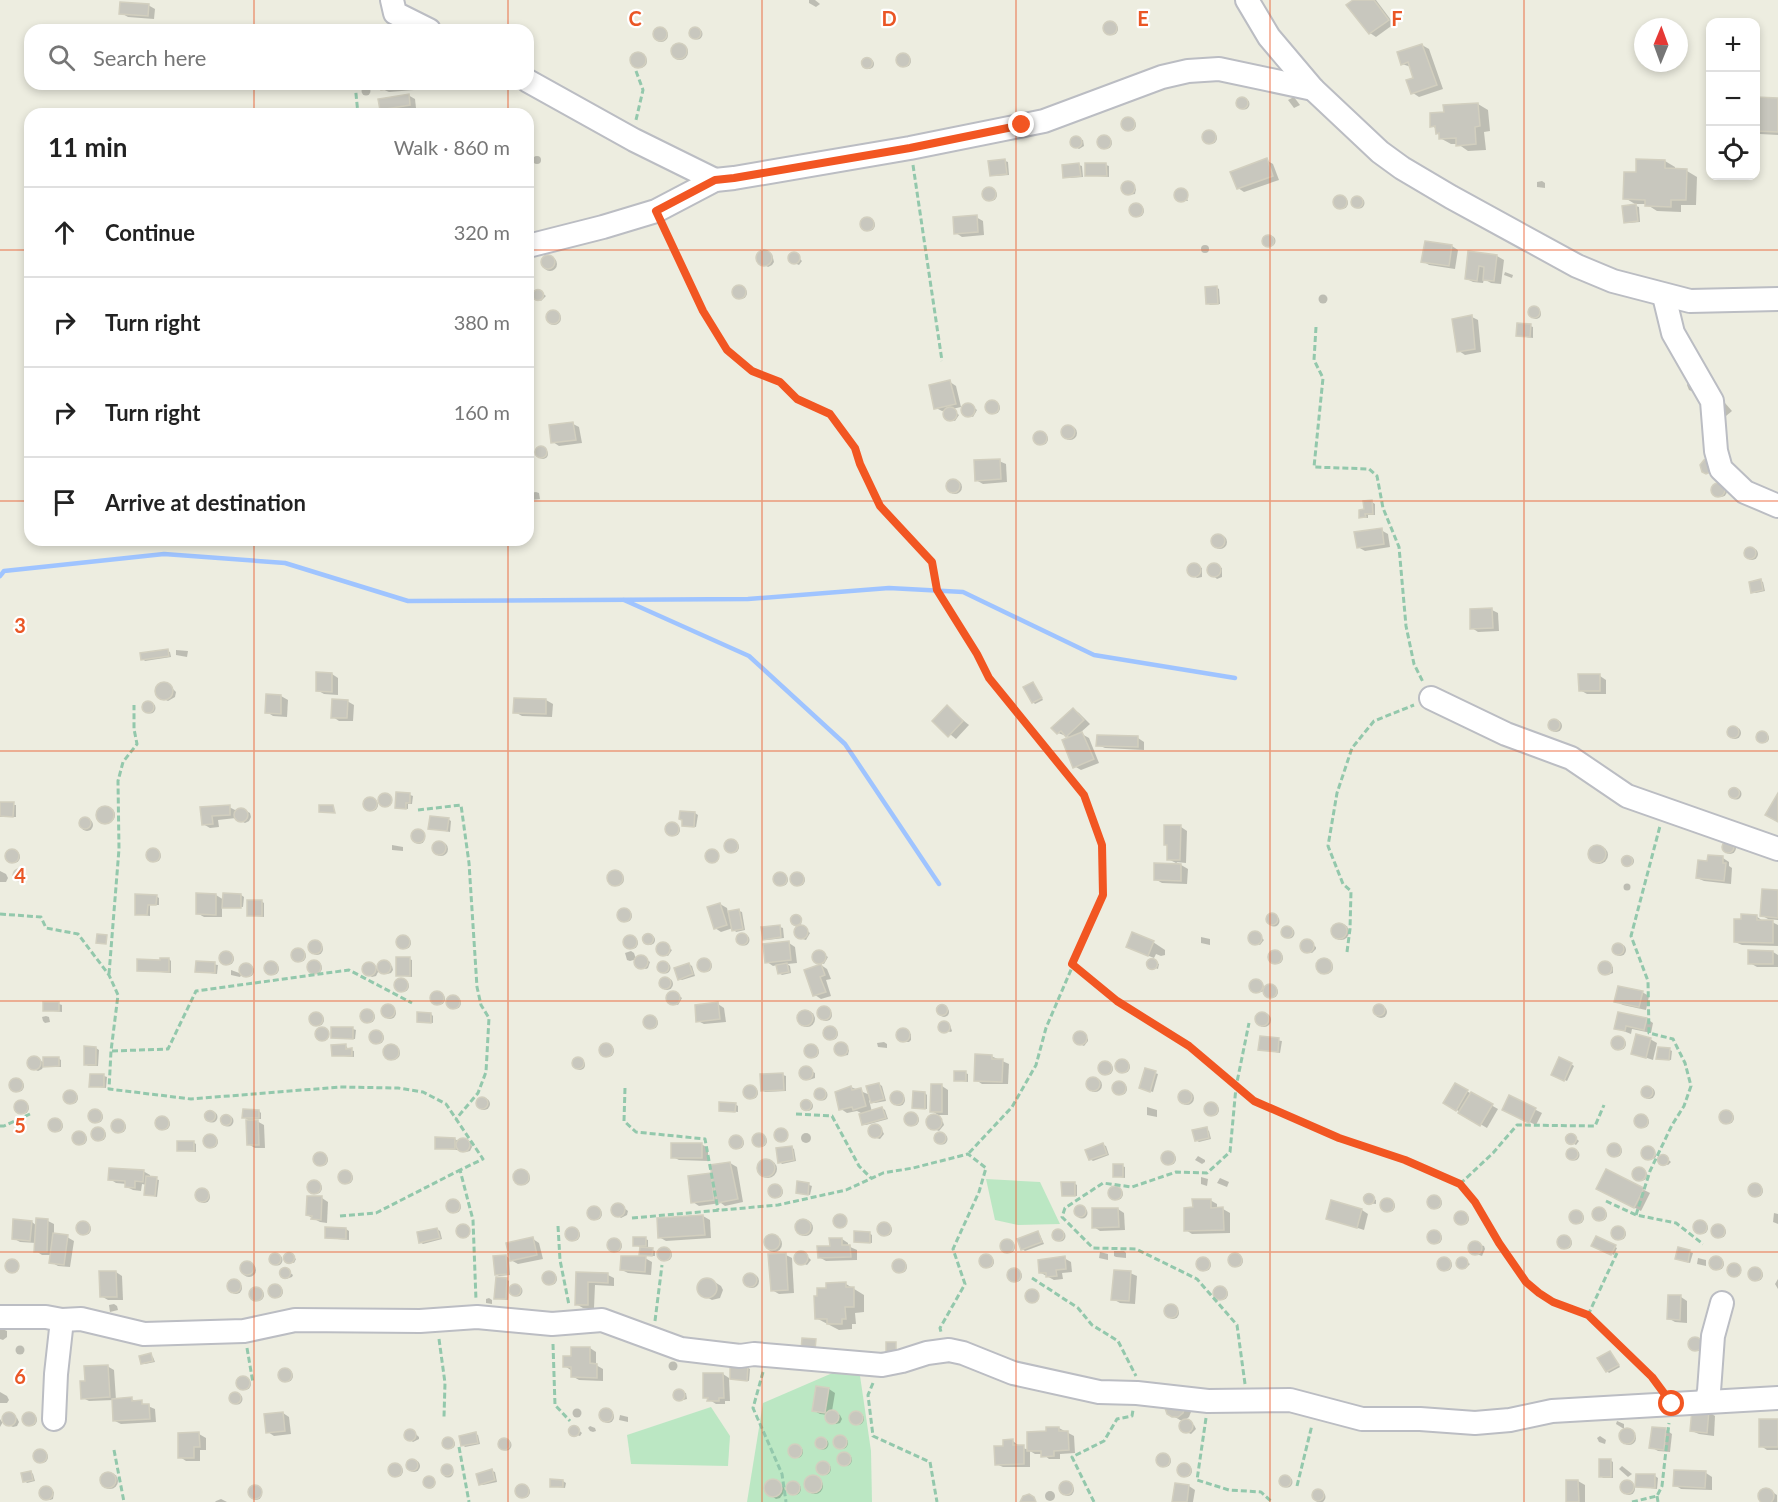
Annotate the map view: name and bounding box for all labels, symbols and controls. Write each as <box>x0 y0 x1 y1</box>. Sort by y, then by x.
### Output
text: C <box>628 6 642 30</box>
text: D <box>881 6 897 30</box>
text: E <box>1137 6 1149 30</box>
text: F <box>1391 6 1403 30</box>
north arrow <box>1634 18 1688 72</box>
map controls <box>1706 18 1760 180</box>
button: + <box>1706 18 1760 72</box>
search box <box>24 24 534 90</box>
icon: search <box>45 41 78 74</box>
text: Search here <box>93 44 206 71</box>
button: − <box>1706 72 1760 126</box>
route end <box>1008 111 1034 137</box>
button: locate <box>1706 126 1760 180</box>
text: 11 min <box>48 131 128 163</box>
text: Walk · 860 m <box>394 135 510 159</box>
icon: ahead <box>48 216 81 249</box>
text: Continue <box>105 219 195 246</box>
text: 320 m <box>454 220 510 244</box>
icon: right <box>48 306 81 339</box>
text: Turn right <box>105 309 200 336</box>
text: 380 m <box>454 310 510 334</box>
icon: right <box>48 396 81 429</box>
text: Turn right <box>105 399 200 426</box>
text: 160 m <box>454 400 510 424</box>
icon: arrive <box>48 486 81 519</box>
text: Arrive at destination <box>105 489 306 516</box>
text: 3 <box>14 613 26 637</box>
text: 4 <box>14 863 26 887</box>
text: 5 <box>14 1113 26 1137</box>
text: 6 <box>14 1364 26 1388</box>
route start <box>1658 1390 1684 1416</box>

